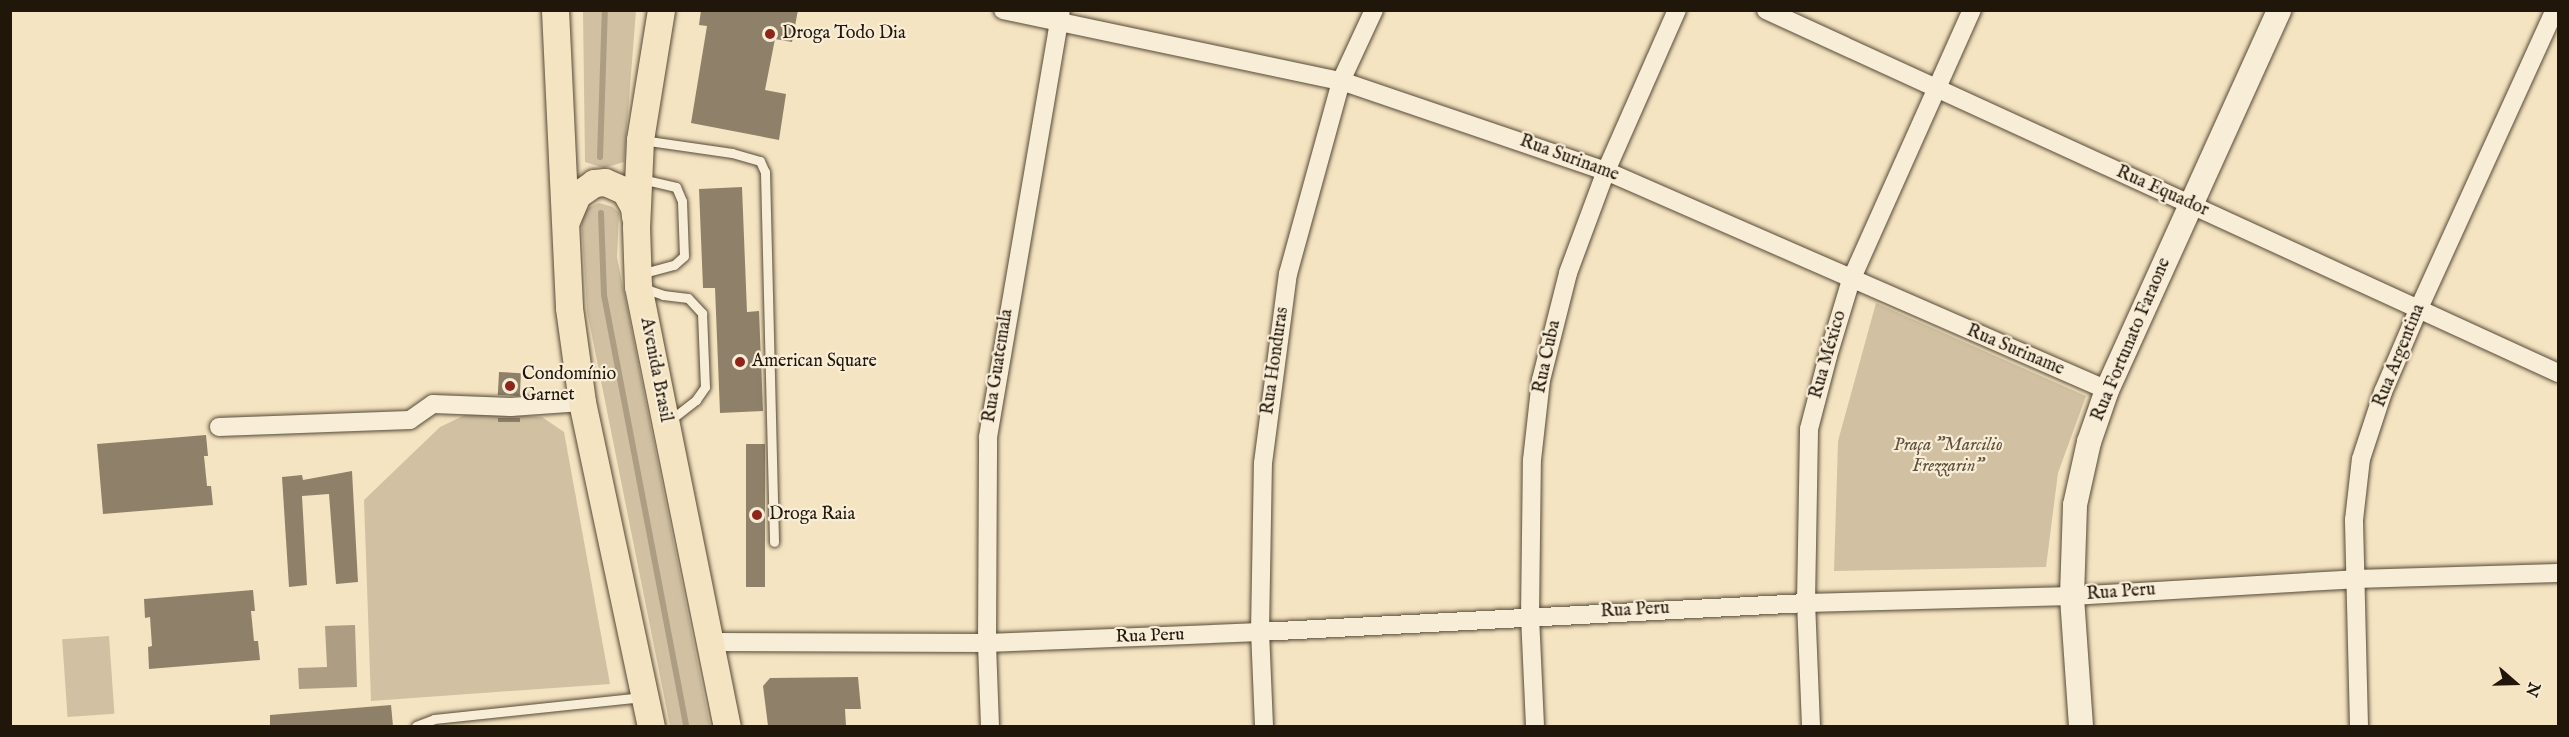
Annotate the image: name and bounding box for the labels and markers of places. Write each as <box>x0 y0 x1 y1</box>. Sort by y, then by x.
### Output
place label: Droga Todo Dia <box>782 23 906 45</box>
marker: Droga Todo Dia <box>763 27 777 41</box>
place label: American Square <box>752 351 877 373</box>
marker: American Square <box>733 355 747 369</box>
place label: Condomínio Garnet <box>522 365 616 407</box>
marker: Condomínio Garnet <box>503 379 517 393</box>
place label: Droga Raia <box>769 504 855 526</box>
marker: Droga Raia <box>750 508 764 522</box>

